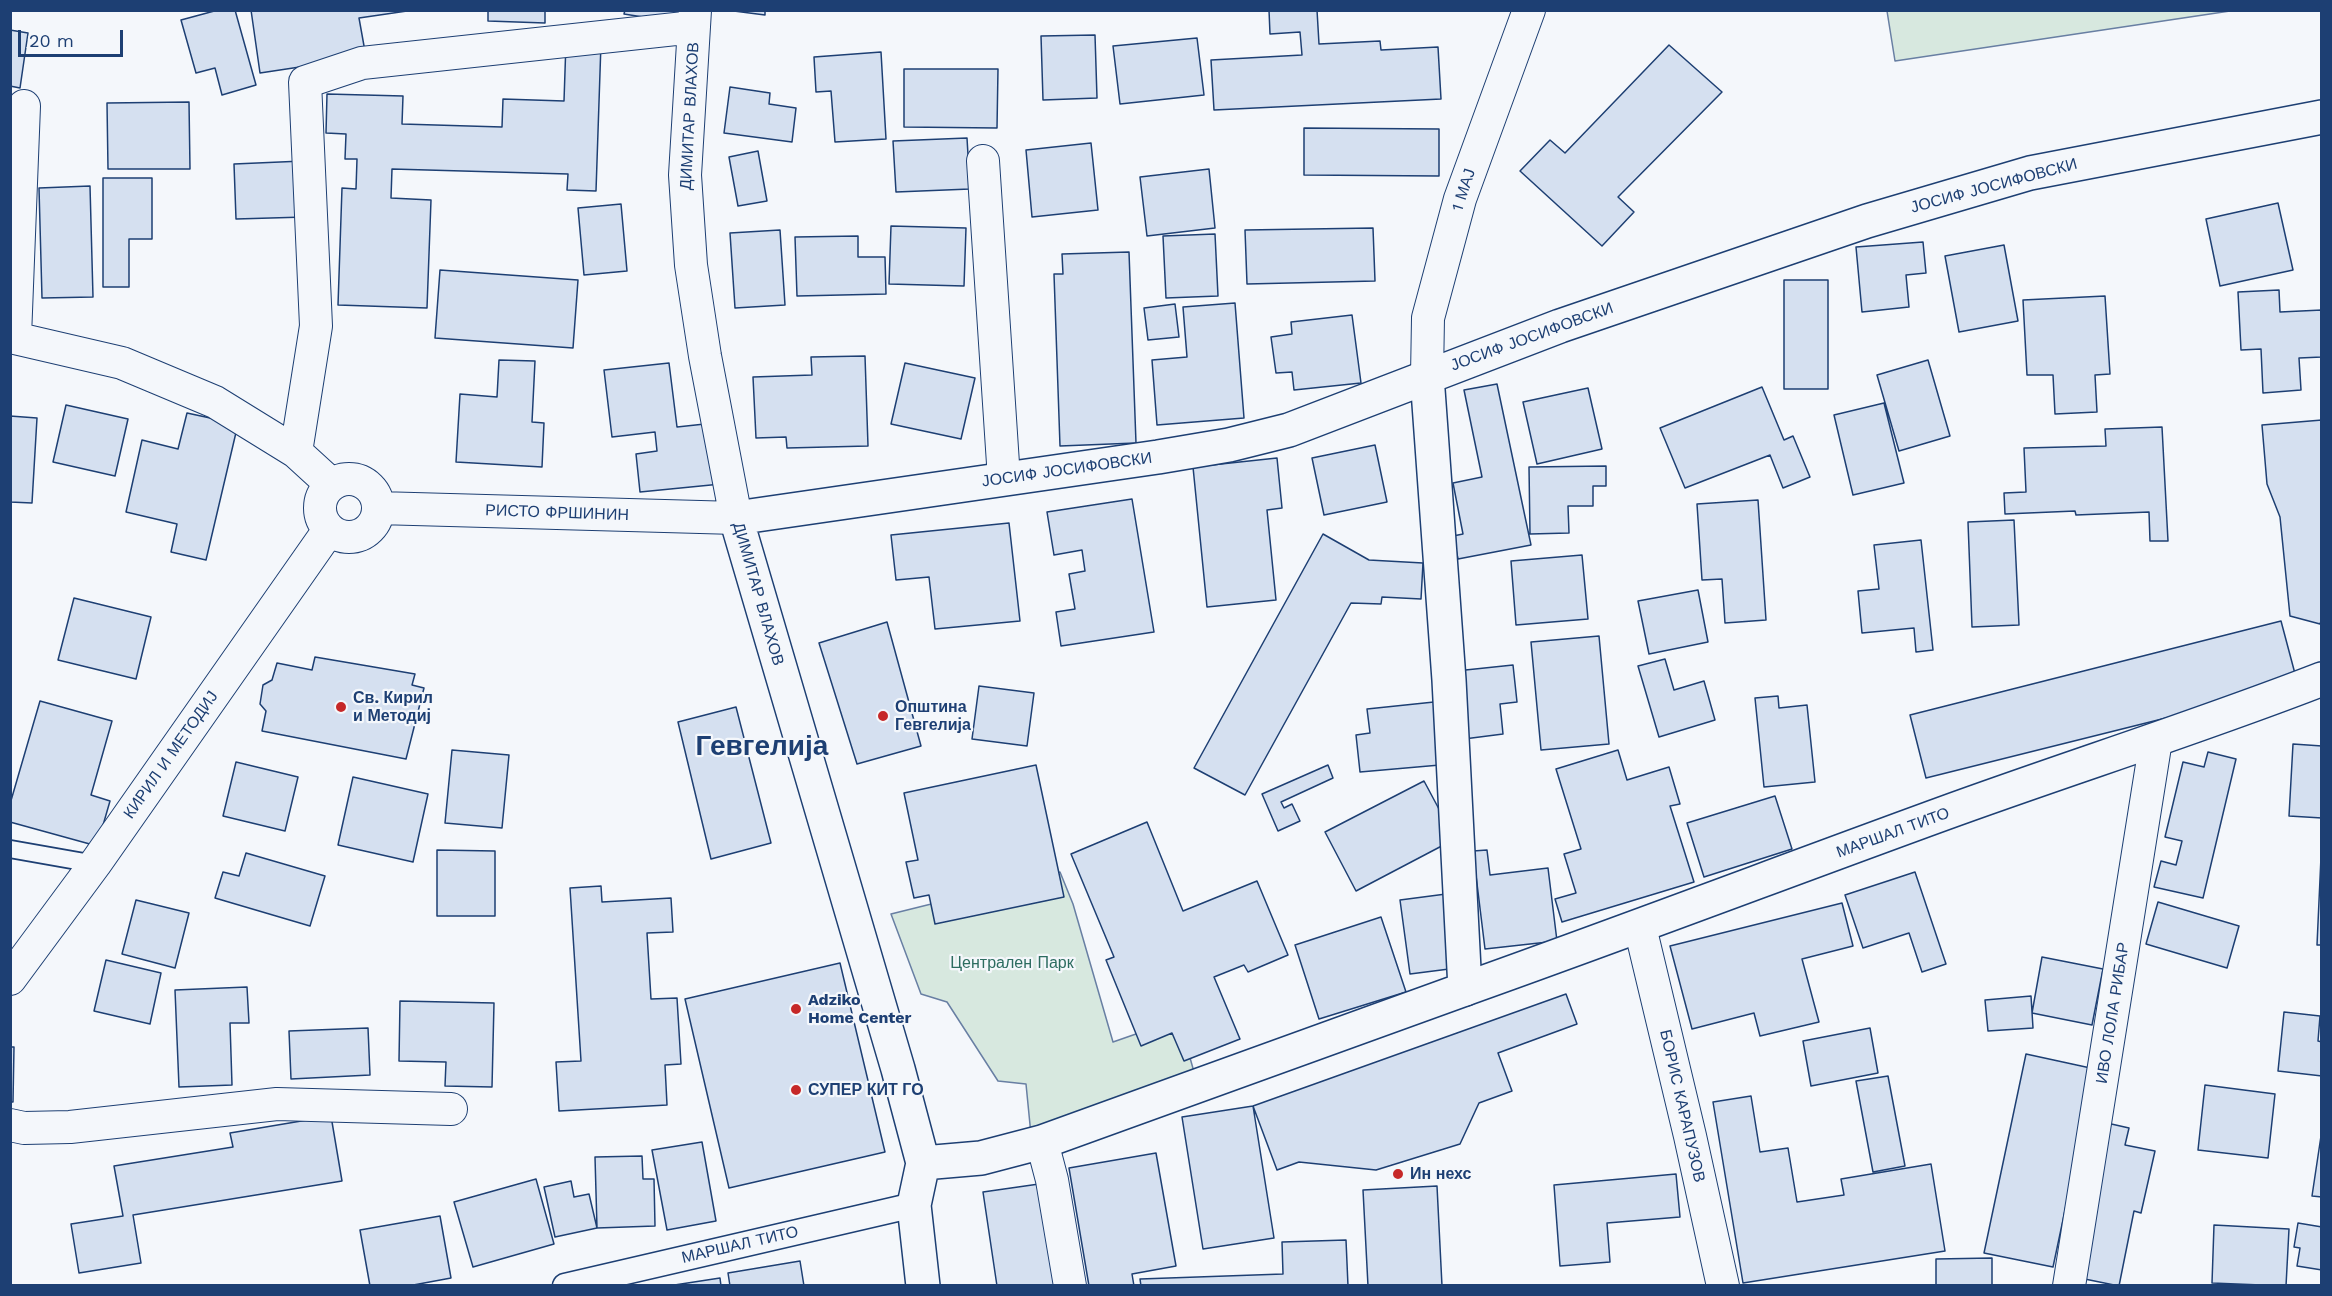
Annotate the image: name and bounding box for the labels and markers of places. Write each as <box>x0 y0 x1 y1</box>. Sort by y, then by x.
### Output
place label: Св. Кирил и Методиј <box>353 688 433 726</box>
place label: Општина Гевгелија <box>895 697 971 735</box>
marker: Св. Кирил и Методиј <box>334 700 348 714</box>
marker: Општина Гевгелија <box>876 709 890 723</box>
place label: Adziko Home Center <box>808 990 911 1028</box>
marker: Adziko Home Center <box>789 1002 803 1016</box>
place label: СУПЕР КИТ ГО <box>808 1080 924 1100</box>
marker: СУПЕР КИТ ГО <box>789 1083 803 1097</box>
place label: Ин нехс <box>1410 1164 1471 1184</box>
marker: Ин нехс <box>1391 1167 1405 1181</box>

